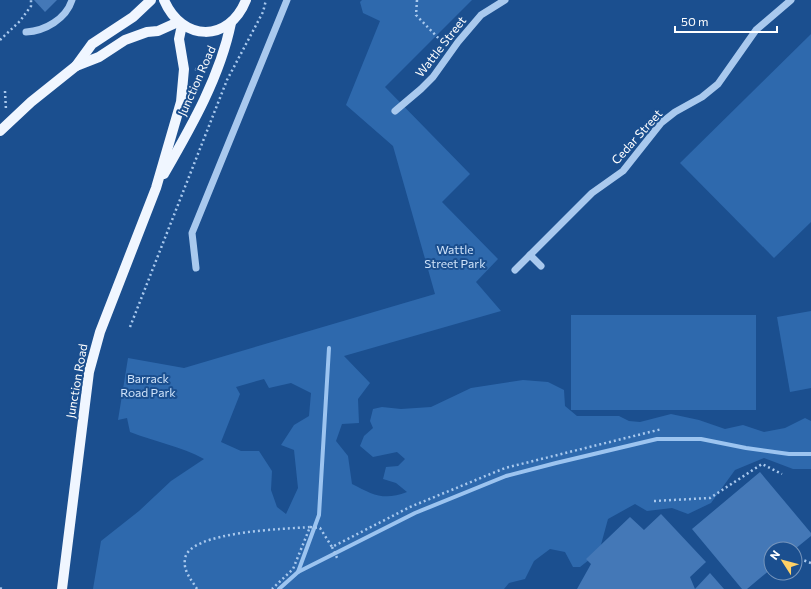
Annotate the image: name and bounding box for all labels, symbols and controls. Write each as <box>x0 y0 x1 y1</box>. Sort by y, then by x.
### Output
scale bar <box>675 8 777 34</box>
street label: Wattle Street <box>412 13 468 80</box>
text: 50 m <box>681 14 709 28</box>
street label: Junction Road <box>174 43 219 118</box>
street label: Cedar Street <box>608 106 665 167</box>
park label: Wattle Street Park <box>424 242 486 270</box>
street label: Junction Road <box>63 342 90 419</box>
park label: Barrack Road Park <box>120 371 176 399</box>
north arrow <box>763 541 803 581</box>
text: N <box>767 548 782 562</box>

